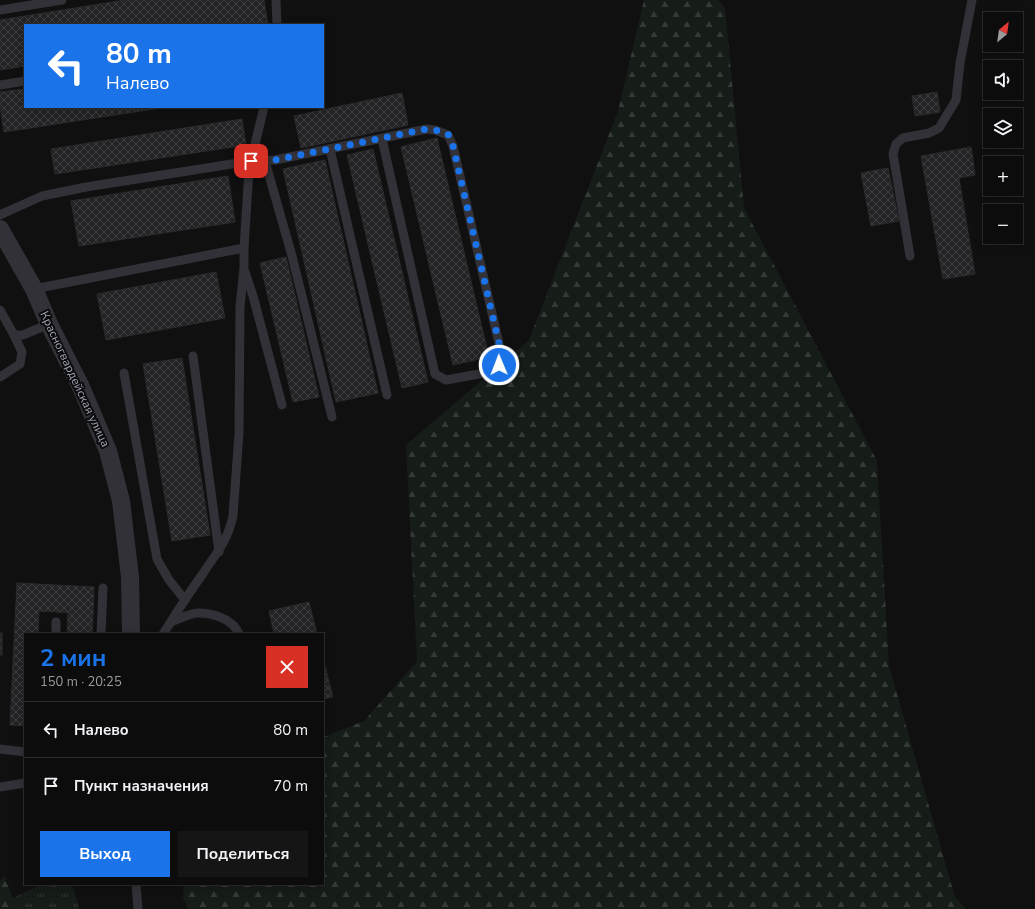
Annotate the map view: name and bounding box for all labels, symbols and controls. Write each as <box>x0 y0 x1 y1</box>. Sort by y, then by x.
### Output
north arrow <box>983 12 1023 52</box>
map controls <box>983 12 1023 244</box>
text: 80 m <box>106 35 172 73</box>
icon: left <box>40 40 92 92</box>
button: sound <box>983 60 1023 100</box>
text: Налево <box>106 71 170 95</box>
button: layers <box>983 108 1023 148</box>
pin <box>234 144 268 178</box>
icon: arrive <box>240 150 262 172</box>
button: + <box>983 156 1023 196</box>
button: − <box>983 204 1023 244</box>
street label: Красногвардейская улица <box>36 308 114 450</box>
position arrow <box>478 344 520 386</box>
text: 2 мин <box>40 642 106 674</box>
button: close <box>266 646 308 688</box>
text: 150 m · 20:25 <box>40 673 122 691</box>
icon: left <box>40 719 62 741</box>
text: Налево <box>74 720 129 740</box>
text: 80 m <box>273 720 308 740</box>
icon: arrive <box>40 775 62 797</box>
text: Пункт назначения <box>74 776 209 796</box>
text: 70 m <box>273 776 308 796</box>
button: Выход <box>40 831 170 877</box>
button: Поделиться <box>178 831 308 877</box>

